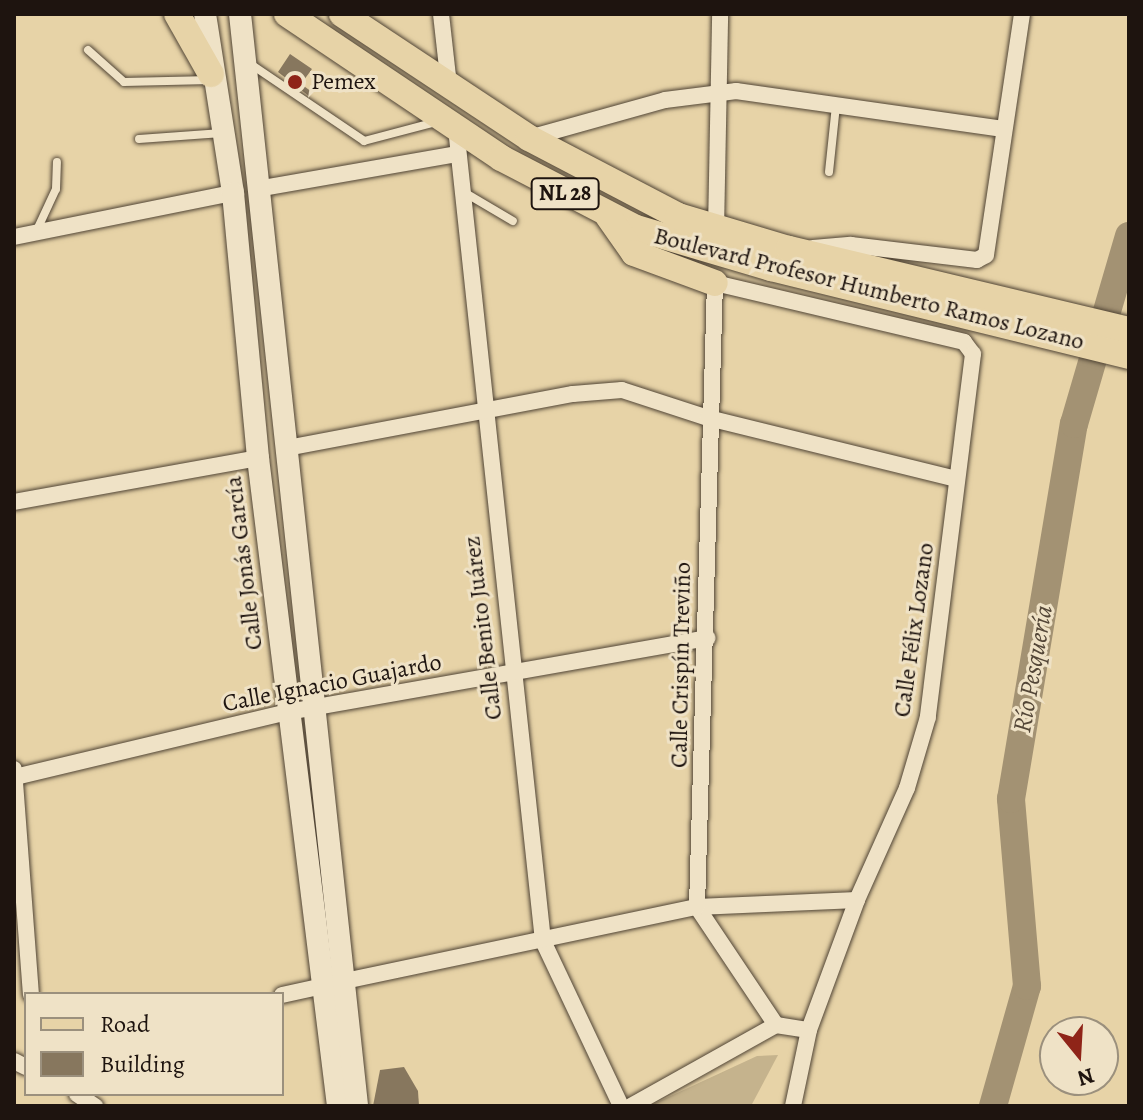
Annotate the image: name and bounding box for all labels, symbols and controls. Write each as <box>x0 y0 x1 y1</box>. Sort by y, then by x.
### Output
place label: Pemex <box>311 68 376 96</box>
marker: Pemex <box>286 73 304 91</box>
road number: NL 28 <box>529 176 601 212</box>
street label: Boulevard Profesor Humberto Ramos Lozano <box>651 222 1087 356</box>
street label: Calle Jonás García <box>219 474 269 652</box>
street label: Calle Benito Juárez <box>457 535 509 721</box>
street label: Calle Félix Lozano <box>888 541 940 719</box>
street label: Calle Crispín Treviño <box>665 562 697 768</box>
water label: Río Pesquería <box>1006 603 1060 735</box>
street label: Calle Ignacio Guajardo <box>220 648 444 718</box>
legend <box>24 992 284 1096</box>
text: Road <box>100 1008 150 1040</box>
north arrow <box>1039 1016 1119 1096</box>
text: Building <box>100 1048 185 1080</box>
text: N <box>1074 1060 1098 1094</box>

